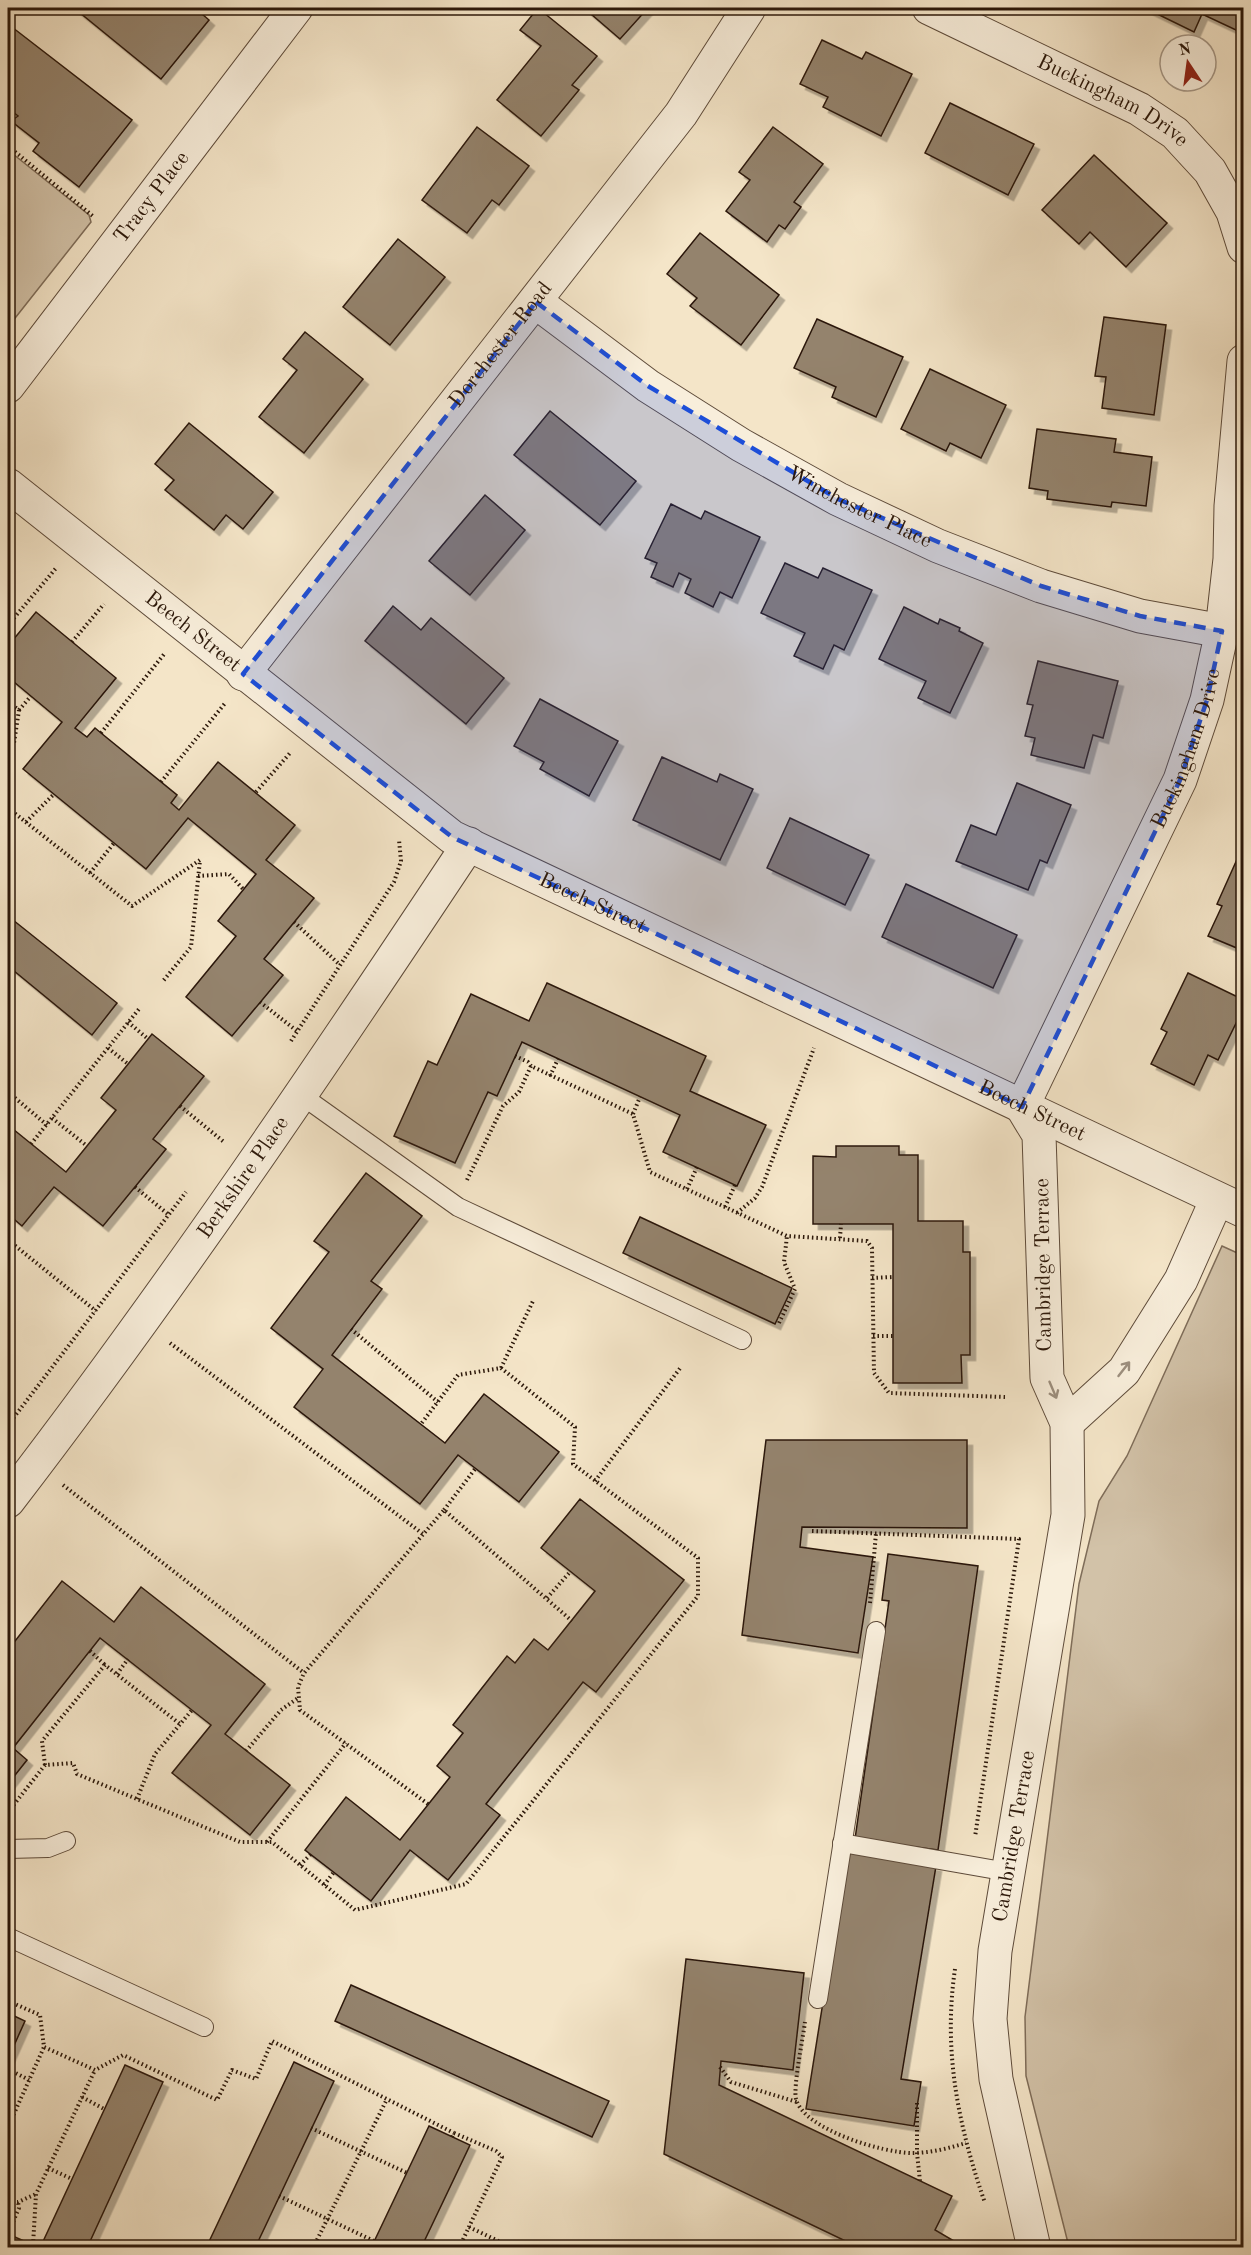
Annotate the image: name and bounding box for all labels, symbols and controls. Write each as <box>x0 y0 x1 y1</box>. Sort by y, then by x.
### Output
north arrow <box>1158 33 1218 93</box>
text: N <box>1177 41 1194 60</box>
street label: Buckingham Drive <box>1034 51 1192 151</box>
street label: Tracy Place <box>110 148 193 247</box>
street label: Dorchester Road <box>445 278 556 412</box>
street label: Winchester Place <box>784 462 935 552</box>
street label: Beech Street <box>141 587 245 676</box>
street label: Buckingham Drive <box>1148 666 1224 832</box>
street label: Beech Street <box>536 869 649 938</box>
street label: Beech Street <box>975 1077 1089 1145</box>
street label: Berkshire Place <box>194 1113 293 1242</box>
street label: Cambridge Terrace <box>1032 1178 1056 1352</box>
one-way arrow <box>1118 1361 1131 1377</box>
one-way arrow <box>1047 1381 1059 1399</box>
street label: Cambridge Terrace <box>990 1749 1039 1924</box>

